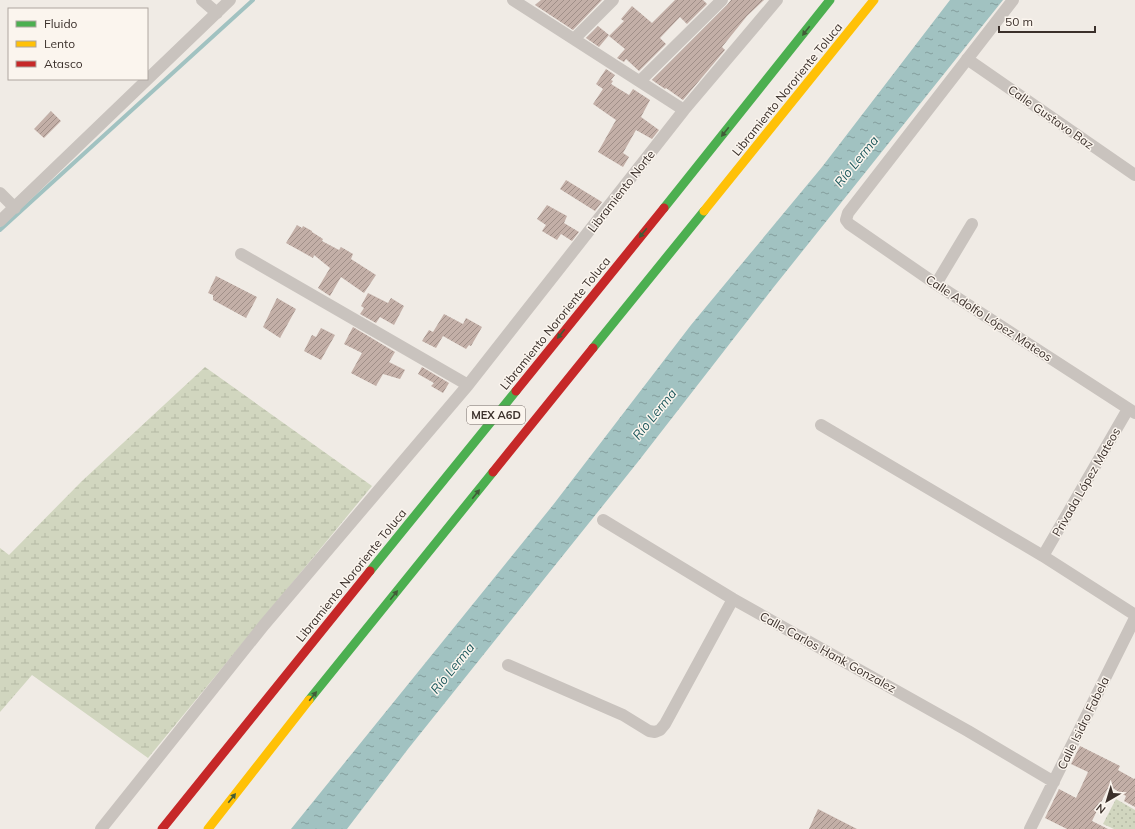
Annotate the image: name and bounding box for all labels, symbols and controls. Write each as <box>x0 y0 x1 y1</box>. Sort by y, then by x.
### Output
legend <box>8 8 148 80</box>
scale bar <box>999 8 1095 34</box>
text: 50 m <box>1005 14 1033 29</box>
text: Fluido <box>44 16 78 31</box>
street label: Libramiento Nororiente Toluca <box>729 19 845 159</box>
one-way arrow <box>802 25 810 36</box>
text: Lento <box>44 36 75 51</box>
text: Atasco <box>44 56 83 71</box>
street label: Calle Gustavo Baz <box>1005 82 1097 152</box>
one-way arrow <box>721 127 729 138</box>
water label: Río Lerma <box>831 132 882 190</box>
street label: Libramiento Norte <box>584 147 658 235</box>
one-way arrow <box>639 228 648 239</box>
street label: Libramiento Nororiente Toluca <box>497 253 613 393</box>
street label: Calle Adolfo López Mateos <box>923 272 1055 364</box>
one-way arrow <box>557 329 566 340</box>
water label: Río Lerma <box>629 385 680 443</box>
road number: MEX A6D <box>467 406 525 424</box>
street label: Privada López Mateos <box>1049 425 1123 539</box>
one-way arrow <box>472 488 480 499</box>
street label: Libramiento Nororiente Toluca <box>293 505 409 645</box>
one-way arrow <box>390 590 399 600</box>
street label: Calle Carlos Hank Gonzalez <box>757 608 899 696</box>
water label: Río Lerma <box>427 639 478 697</box>
street label: Calle Isidro Fabela <box>1054 674 1112 772</box>
one-way arrow <box>308 691 317 702</box>
north arrow <box>1087 781 1127 821</box>
one-way arrow <box>228 793 237 804</box>
text: N <box>1093 801 1108 817</box>

